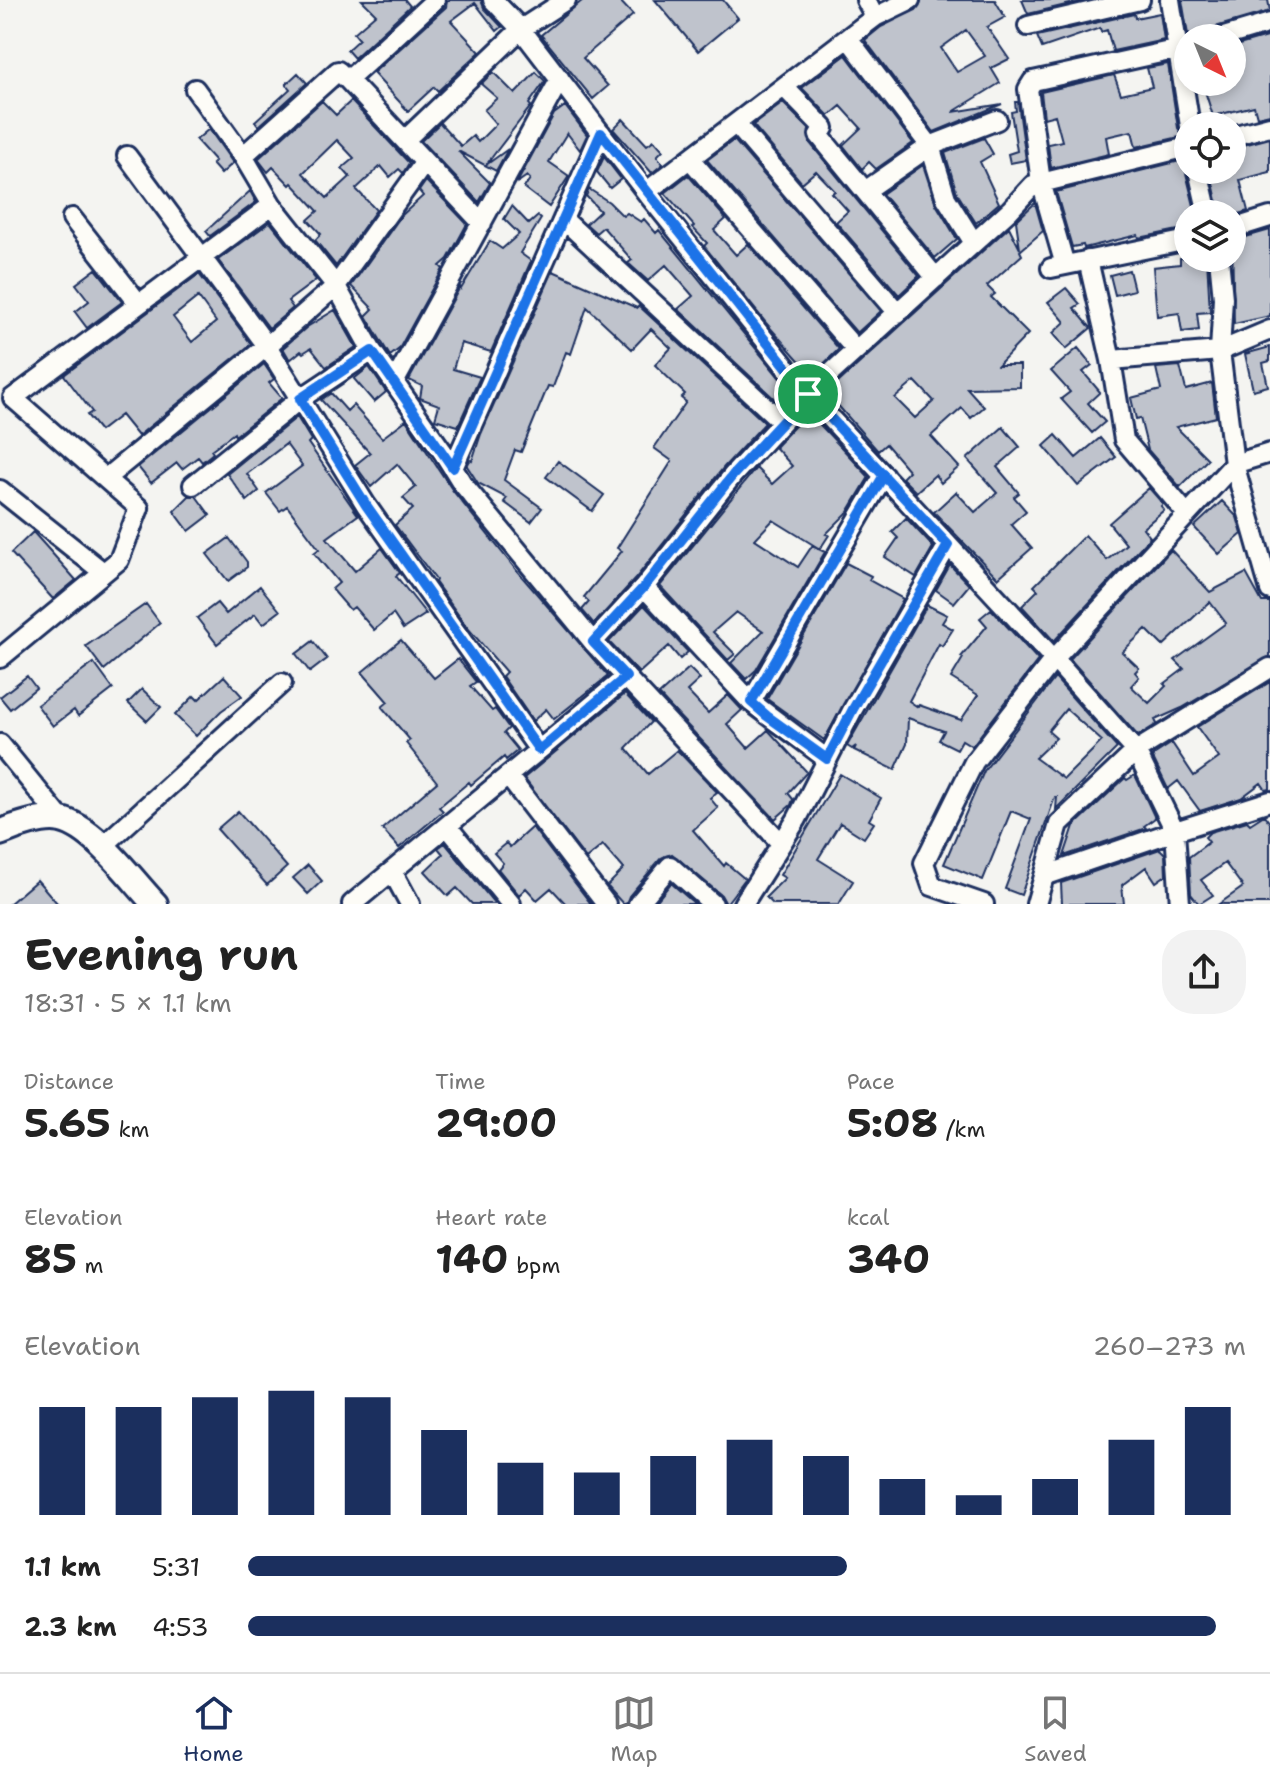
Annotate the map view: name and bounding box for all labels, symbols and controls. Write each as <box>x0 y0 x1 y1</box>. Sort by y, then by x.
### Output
north arrow <box>1174 24 1246 96</box>
map controls <box>1174 24 1246 272</box>
button: locate <box>1174 112 1246 184</box>
button: layers <box>1174 200 1246 272</box>
pin <box>774 360 842 428</box>
icon: arrive <box>786 372 830 416</box>
text: Evening run <box>24 925 298 984</box>
button: share <box>1162 930 1246 1014</box>
text: 18:31 · 5 × 1.1 km <box>24 985 232 1020</box>
text: Distance <box>24 1067 114 1096</box>
text: Time <box>435 1067 486 1096</box>
text: Pace <box>847 1067 895 1096</box>
text: 5.65 <box>24 1096 111 1150</box>
text: 29:00 <box>435 1096 557 1150</box>
text: 5:08 <box>847 1096 939 1150</box>
text: km <box>111 1115 150 1144</box>
text: /km <box>939 1115 985 1144</box>
text: Elevation <box>24 1203 122 1232</box>
text: Heart rate <box>435 1203 547 1232</box>
text: kcal <box>847 1203 889 1232</box>
text: 85 <box>24 1232 77 1286</box>
text: 140 <box>435 1232 509 1286</box>
text: 340 <box>847 1232 930 1286</box>
text: m <box>77 1251 103 1280</box>
text: bpm <box>509 1251 560 1280</box>
text: Elevation <box>24 1328 140 1363</box>
text: 260–273 m <box>1093 1328 1246 1363</box>
text: 1.1 km <box>24 1549 101 1584</box>
text: 5:31 <box>152 1549 200 1584</box>
text: 2.3 km <box>24 1609 117 1644</box>
text: 4:53 <box>152 1609 209 1644</box>
tab: Home <box>183 1691 244 1768</box>
tab: Map <box>610 1691 658 1768</box>
tab: Saved <box>1024 1691 1087 1768</box>

